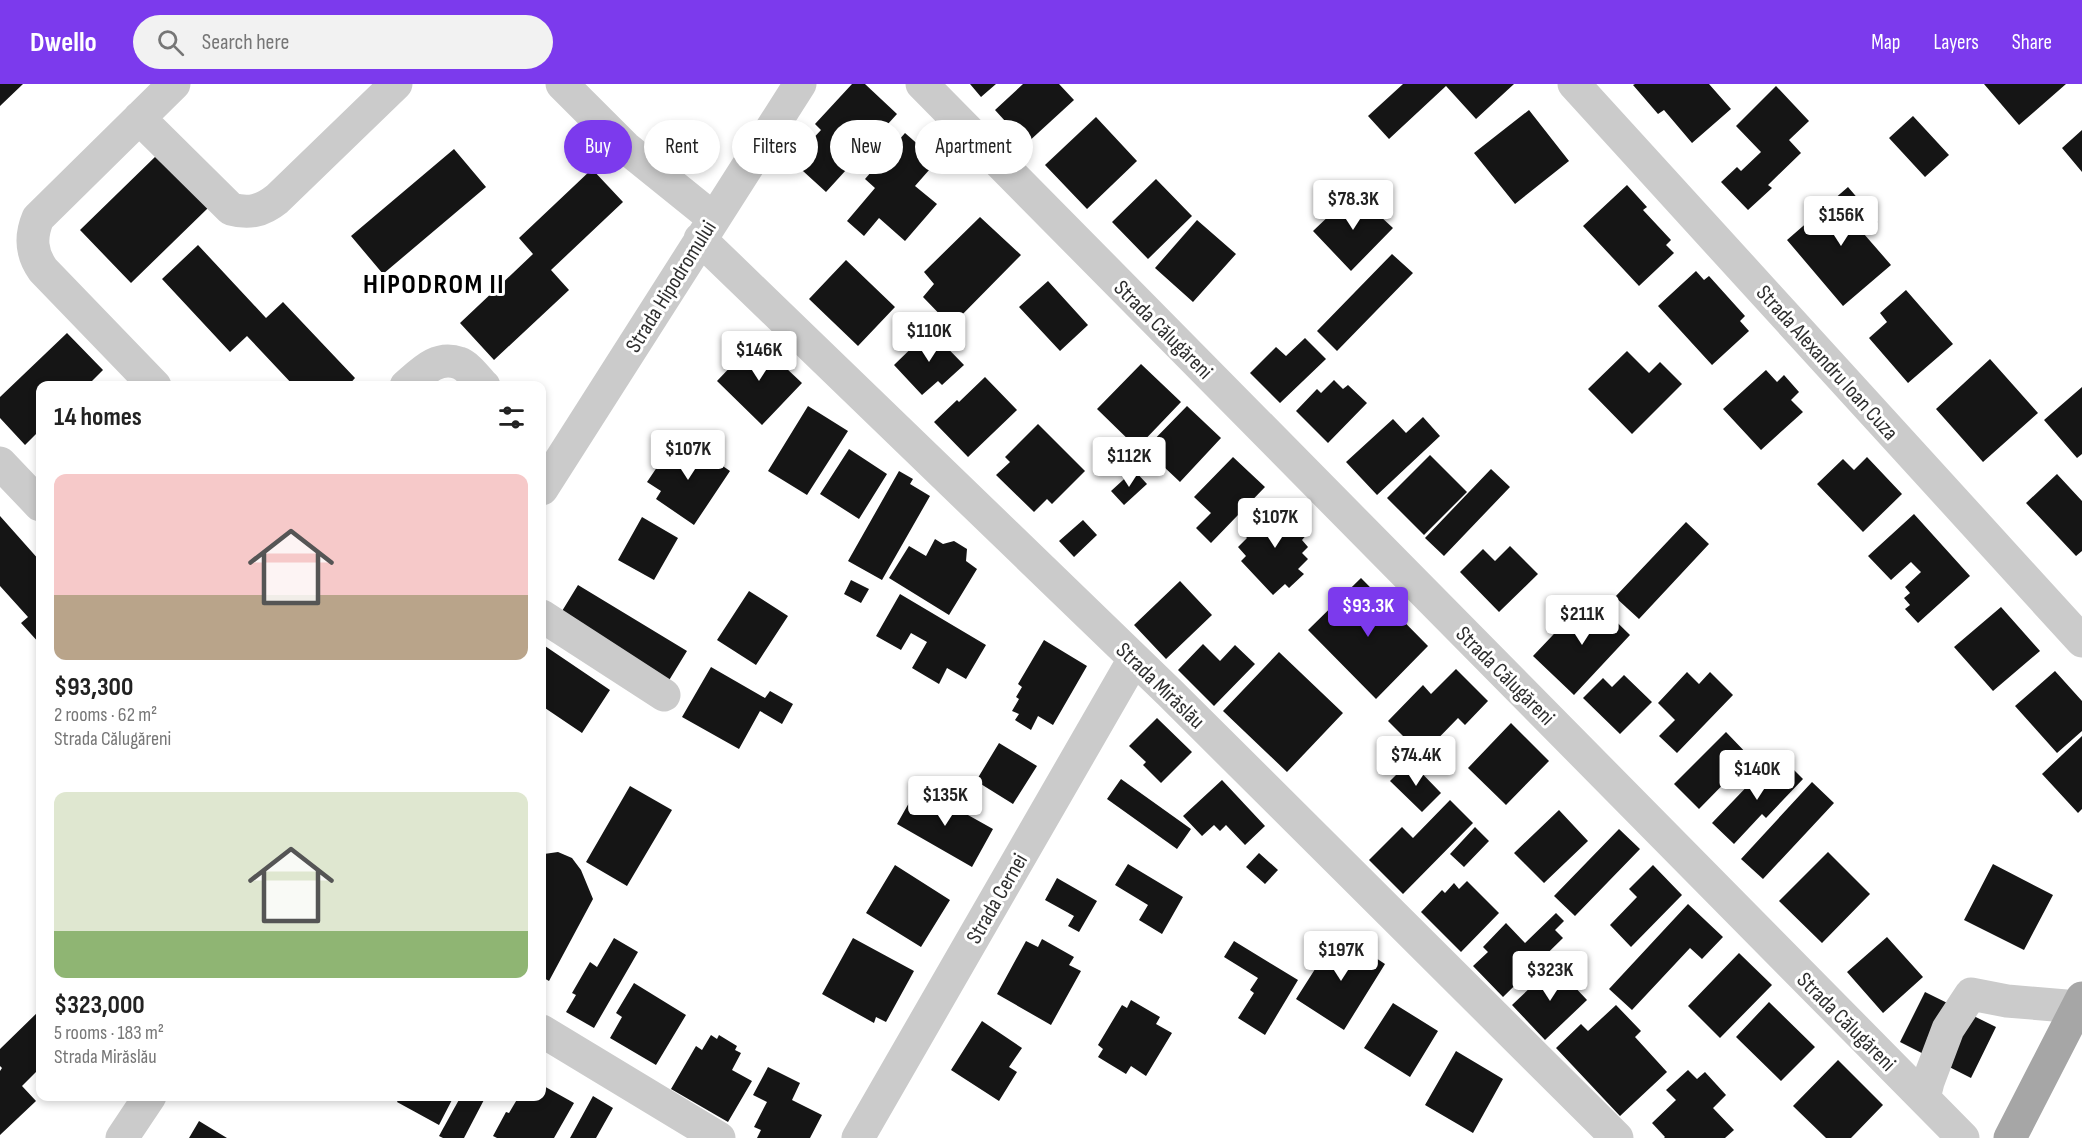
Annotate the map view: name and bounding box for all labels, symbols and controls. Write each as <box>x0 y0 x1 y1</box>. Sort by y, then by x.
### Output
search box <box>133 15 553 69</box>
text: Dwello <box>30 26 97 59</box>
icon: search <box>154 26 187 59</box>
text: Search here <box>202 29 289 56</box>
text: Map <box>1871 30 1900 55</box>
text: Layers <box>1933 30 1979 55</box>
text: Share <box>2012 30 2052 55</box>
chip: Buy <box>564 120 632 174</box>
chip: Rent <box>644 120 720 174</box>
chip: Filters <box>732 120 818 174</box>
chip: New <box>830 120 903 174</box>
chip: Apartment <box>915 120 1033 174</box>
pin: $78.3K <box>1304 180 1402 231</box>
text: $78.3K <box>1327 187 1379 211</box>
pin: $156K <box>1799 196 1883 247</box>
text: $156K <box>1818 203 1864 227</box>
street label: Strada Hipodromului <box>620 216 723 358</box>
district label: HIPODROM II <box>363 268 505 301</box>
street label: Strada Călugăreni <box>1108 275 1218 385</box>
street label: Strada Alexandru Ioan Cuza <box>1750 280 1904 446</box>
pin: $110K <box>887 312 971 363</box>
text: $110K <box>906 319 952 343</box>
pin: $146K <box>717 331 801 382</box>
text: $146K <box>736 338 782 362</box>
icon: filters <box>495 401 528 434</box>
text: 14 homes <box>54 402 142 433</box>
pin: $107K <box>646 430 730 481</box>
text: $107K <box>665 437 711 461</box>
pin: $112K <box>1087 437 1171 488</box>
text: $112K <box>1107 444 1151 468</box>
pin: $107K <box>1233 498 1317 549</box>
text: $107K <box>1252 505 1298 529</box>
icon: home <box>237 513 345 621</box>
pin: $93.3K <box>1319 587 1417 638</box>
text: $93.3K <box>1342 594 1394 618</box>
pin: $211K <box>1540 595 1624 646</box>
text: $211K <box>1560 602 1604 626</box>
street label: Strada Călugăreni <box>1450 621 1560 731</box>
street label: Strada Mirăslău <box>1110 637 1210 735</box>
text: $93,300 <box>54 672 133 703</box>
text: 2 rooms · 62 m² <box>54 703 157 727</box>
text: Strada Călugăreni <box>54 727 171 751</box>
pin: $74.4K <box>1367 736 1465 787</box>
text: $74.4K <box>1391 743 1441 767</box>
pin: $140K <box>1715 750 1799 801</box>
text: $140K <box>1734 757 1780 781</box>
pin: $135K <box>903 776 987 827</box>
text: $135K <box>922 783 968 807</box>
icon: home <box>237 831 345 939</box>
street label: Strada Cernei <box>961 849 1034 949</box>
pin: $197K <box>1299 931 1383 982</box>
text: $197K <box>1318 938 1364 962</box>
pin: $323K <box>1508 951 1592 1002</box>
text: $323K <box>1527 958 1573 982</box>
street label: Strada Călugăreni <box>1791 967 1901 1077</box>
text: $323,000 <box>54 990 145 1021</box>
text: 5 rooms · 183 m² <box>54 1021 164 1045</box>
text: Strada Mirăslău <box>54 1045 157 1069</box>

